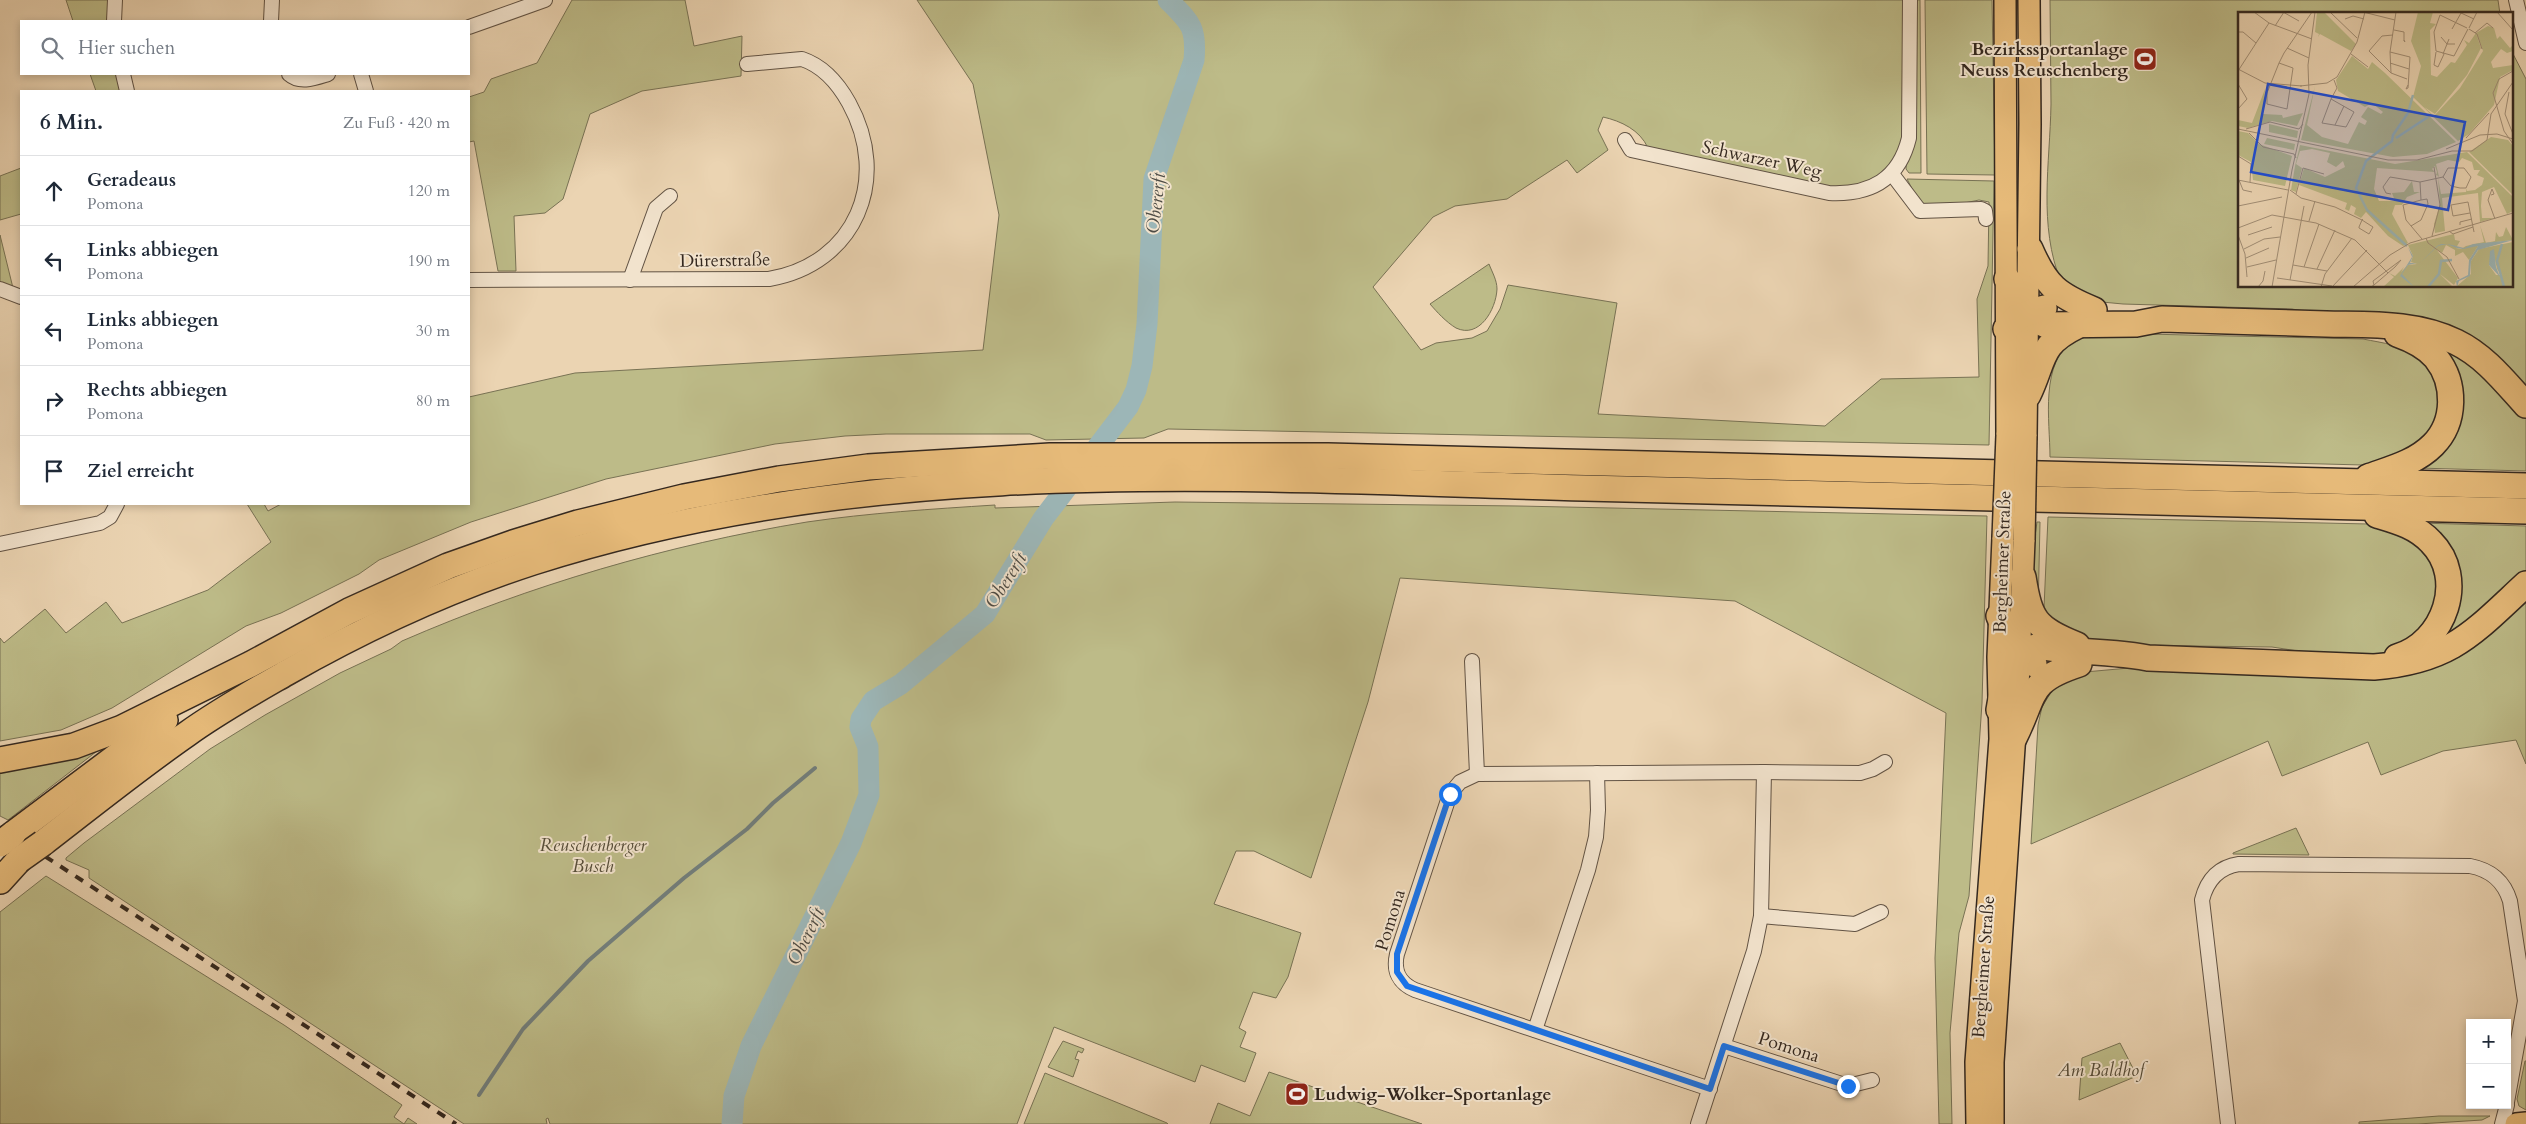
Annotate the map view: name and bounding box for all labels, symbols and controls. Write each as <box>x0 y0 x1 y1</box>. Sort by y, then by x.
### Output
inset map <box>2238 12 2514 288</box>
search box <box>20 20 470 75</box>
icon: search <box>38 34 66 62</box>
text: Hier suchen <box>78 35 175 61</box>
place label: Bezirkssportanlage Neuss Reuschenberg <box>1960 37 2128 83</box>
sports icon: Bezirkssportanlage Neuss Reuschenberg <box>2132 46 2158 72</box>
text: 6 Min. <box>40 108 103 137</box>
text: Zu Fuß · 420 m <box>343 112 450 134</box>
street label: Schwarzer Weg <box>1700 135 1825 185</box>
text: Geradeaus <box>87 167 176 193</box>
water label: Obererft <box>1140 171 1172 235</box>
icon: ahead <box>40 177 68 205</box>
text: 120 m <box>408 180 450 202</box>
text: Pomona <box>87 193 143 215</box>
text: Links abbiegen <box>87 237 219 263</box>
icon: left <box>40 247 68 275</box>
street label: Dürerstraße <box>679 247 771 274</box>
text: 190 m <box>408 250 450 272</box>
text: Pomona <box>87 263 143 285</box>
text: Links abbiegen <box>87 307 219 333</box>
icon: left <box>40 317 68 345</box>
text: 30 m <box>416 320 450 342</box>
text: Pomona <box>87 333 143 355</box>
text: Rechts abbiegen <box>87 377 228 403</box>
icon: right <box>40 387 68 415</box>
text: 80 m <box>416 390 450 412</box>
text: Pomona <box>87 403 143 425</box>
icon: arrive <box>40 457 68 485</box>
text: Ziel erreicht <box>87 458 194 484</box>
street label: Bergheimer Straße <box>1988 490 2017 634</box>
water label: Obererft <box>979 547 1033 613</box>
route start <box>1439 783 1462 806</box>
park label: Reuschenberger Busch <box>540 833 647 879</box>
street label: Pomona <box>1369 886 1412 954</box>
street label: Bergheimer Straße <box>1966 895 2001 1039</box>
water label: Obererft <box>781 903 831 970</box>
map controls <box>2466 1019 2511 1109</box>
button: + <box>2466 1019 2511 1064</box>
street label: Pomona <box>1755 1026 1823 1069</box>
park label: Am Baldhof <box>2056 1058 2148 1083</box>
button: − <box>2466 1064 2511 1109</box>
route end <box>1837 1075 1860 1098</box>
sports icon: Ludwig-Wolker-Sportanlage <box>1284 1081 1310 1107</box>
place label: Ludwig-Wolker-Sportanlage <box>1314 1082 1551 1107</box>

